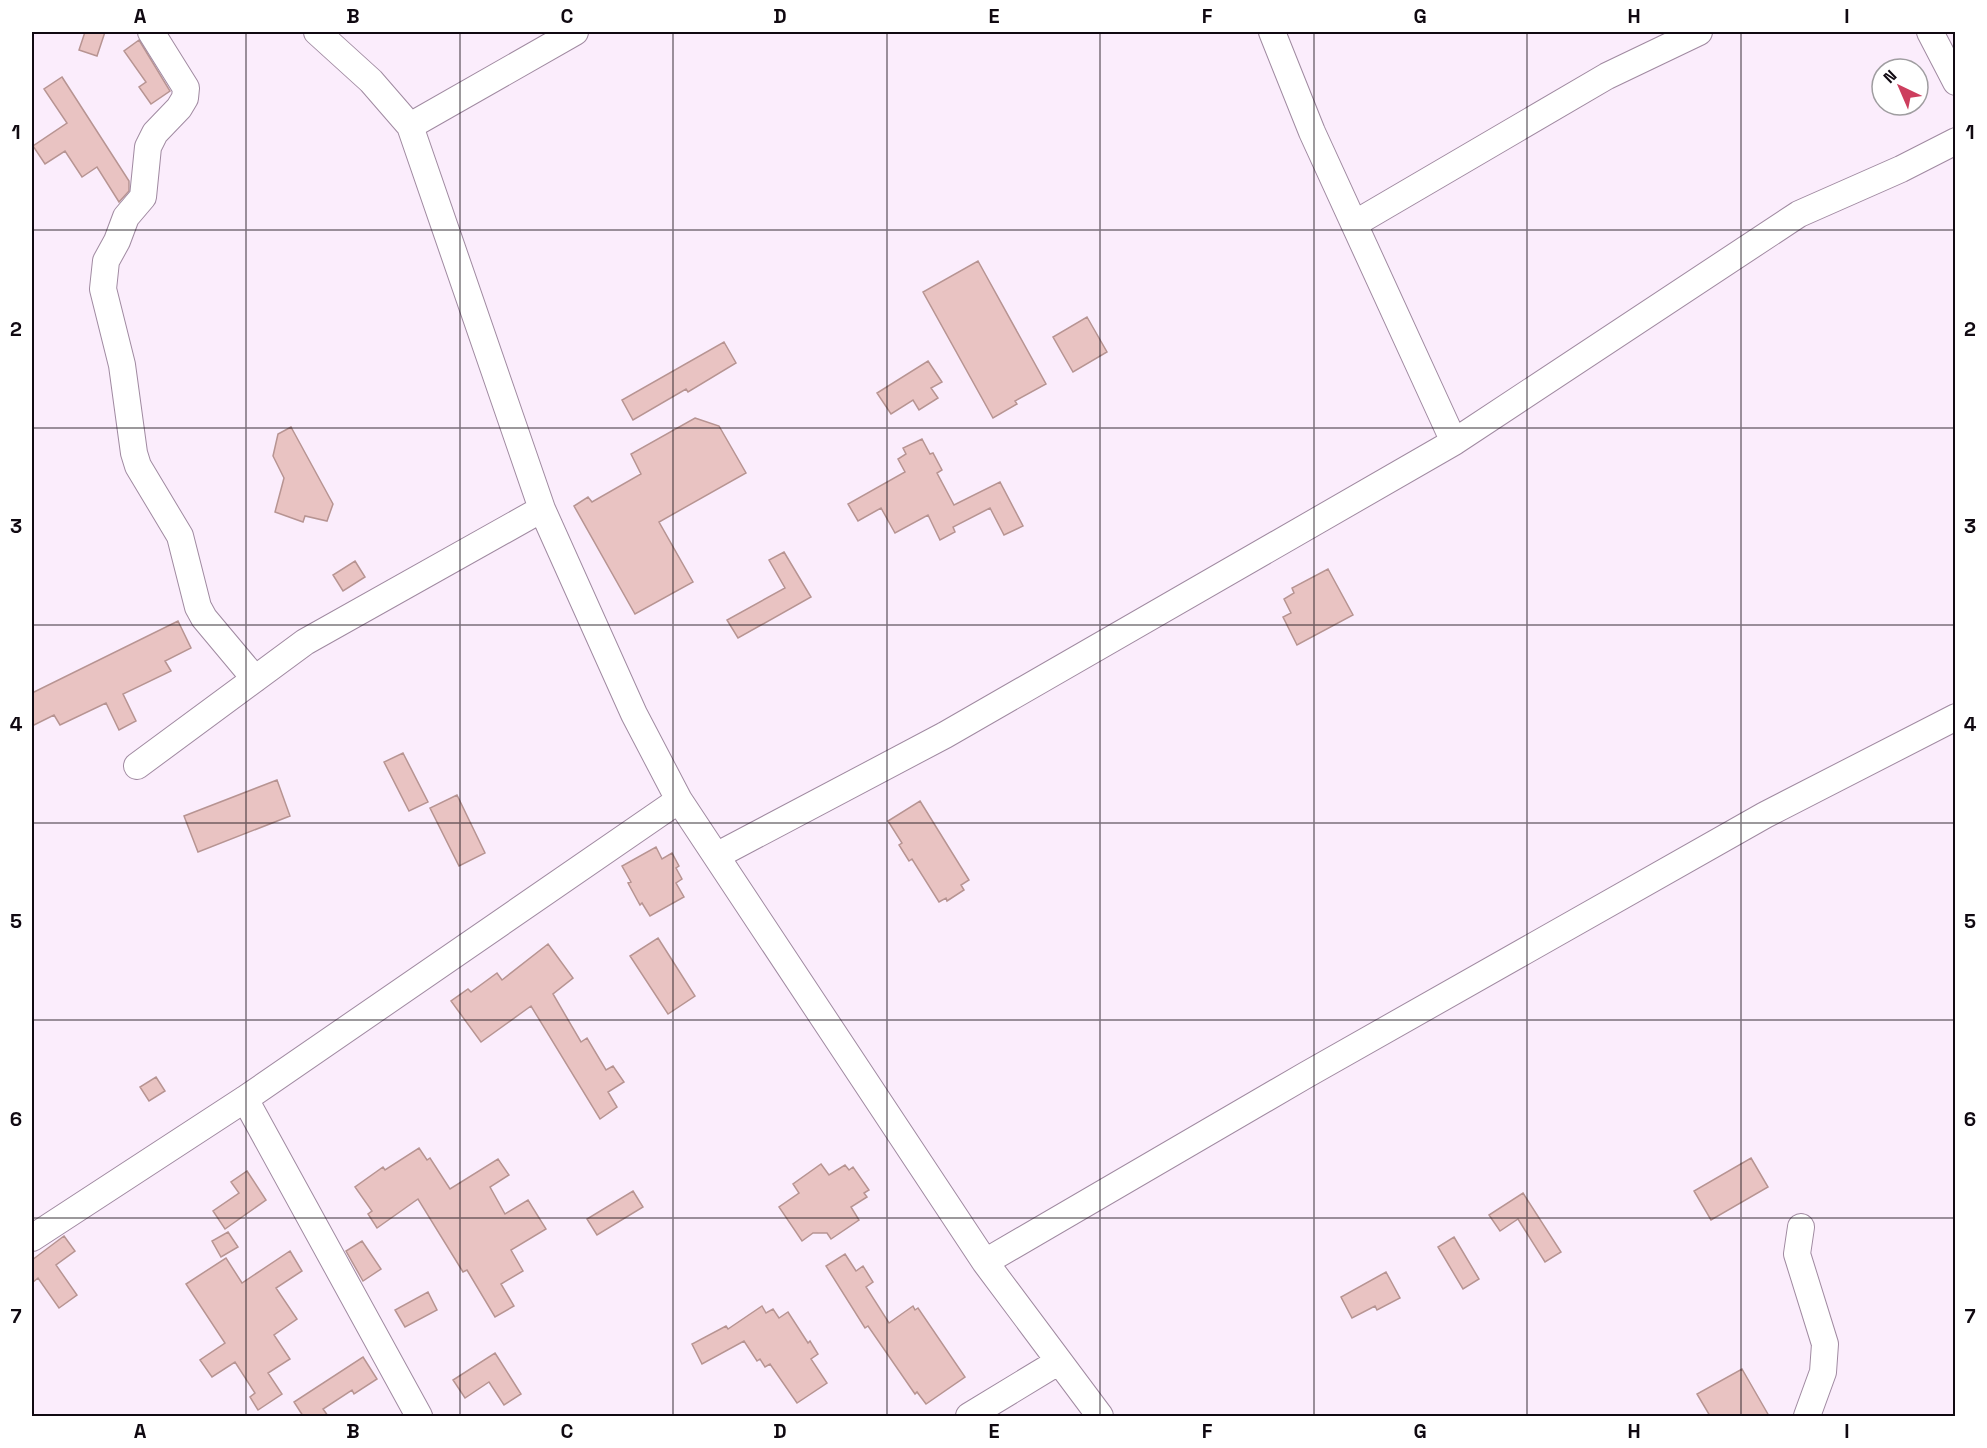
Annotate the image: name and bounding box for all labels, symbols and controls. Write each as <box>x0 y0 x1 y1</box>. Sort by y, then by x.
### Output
text: A <box>134 3 147 29</box>
text: B <box>346 3 360 29</box>
text: C <box>561 3 574 29</box>
text: D <box>773 3 787 29</box>
text: E <box>988 3 1000 29</box>
text: F <box>1202 3 1213 29</box>
text: G <box>1413 3 1427 29</box>
text: H <box>1627 3 1641 29</box>
text: I <box>1844 3 1850 29</box>
north arrow <box>1870 57 1930 117</box>
text: N <box>1879 65 1901 88</box>
text: 1 <box>11 119 21 145</box>
text: 1 <box>1965 119 1975 145</box>
text: 2 <box>10 316 22 342</box>
text: 2 <box>1964 316 1976 342</box>
text: 3 <box>10 513 22 539</box>
text: 3 <box>1964 513 1976 539</box>
text: 4 <box>10 711 23 737</box>
text: 4 <box>1964 711 1977 737</box>
text: 5 <box>10 908 22 934</box>
text: 5 <box>1964 908 1976 934</box>
text: 6 <box>10 1106 22 1132</box>
text: 6 <box>1964 1106 1976 1132</box>
text: 7 <box>10 1303 22 1329</box>
text: 7 <box>1964 1303 1976 1329</box>
text: A <box>134 1418 147 1444</box>
text: B <box>346 1418 360 1444</box>
text: C <box>561 1418 574 1444</box>
text: D <box>773 1418 787 1444</box>
text: E <box>988 1418 1000 1444</box>
text: F <box>1202 1418 1213 1444</box>
text: G <box>1413 1418 1427 1444</box>
text: H <box>1627 1418 1641 1444</box>
text: I <box>1844 1418 1850 1444</box>

